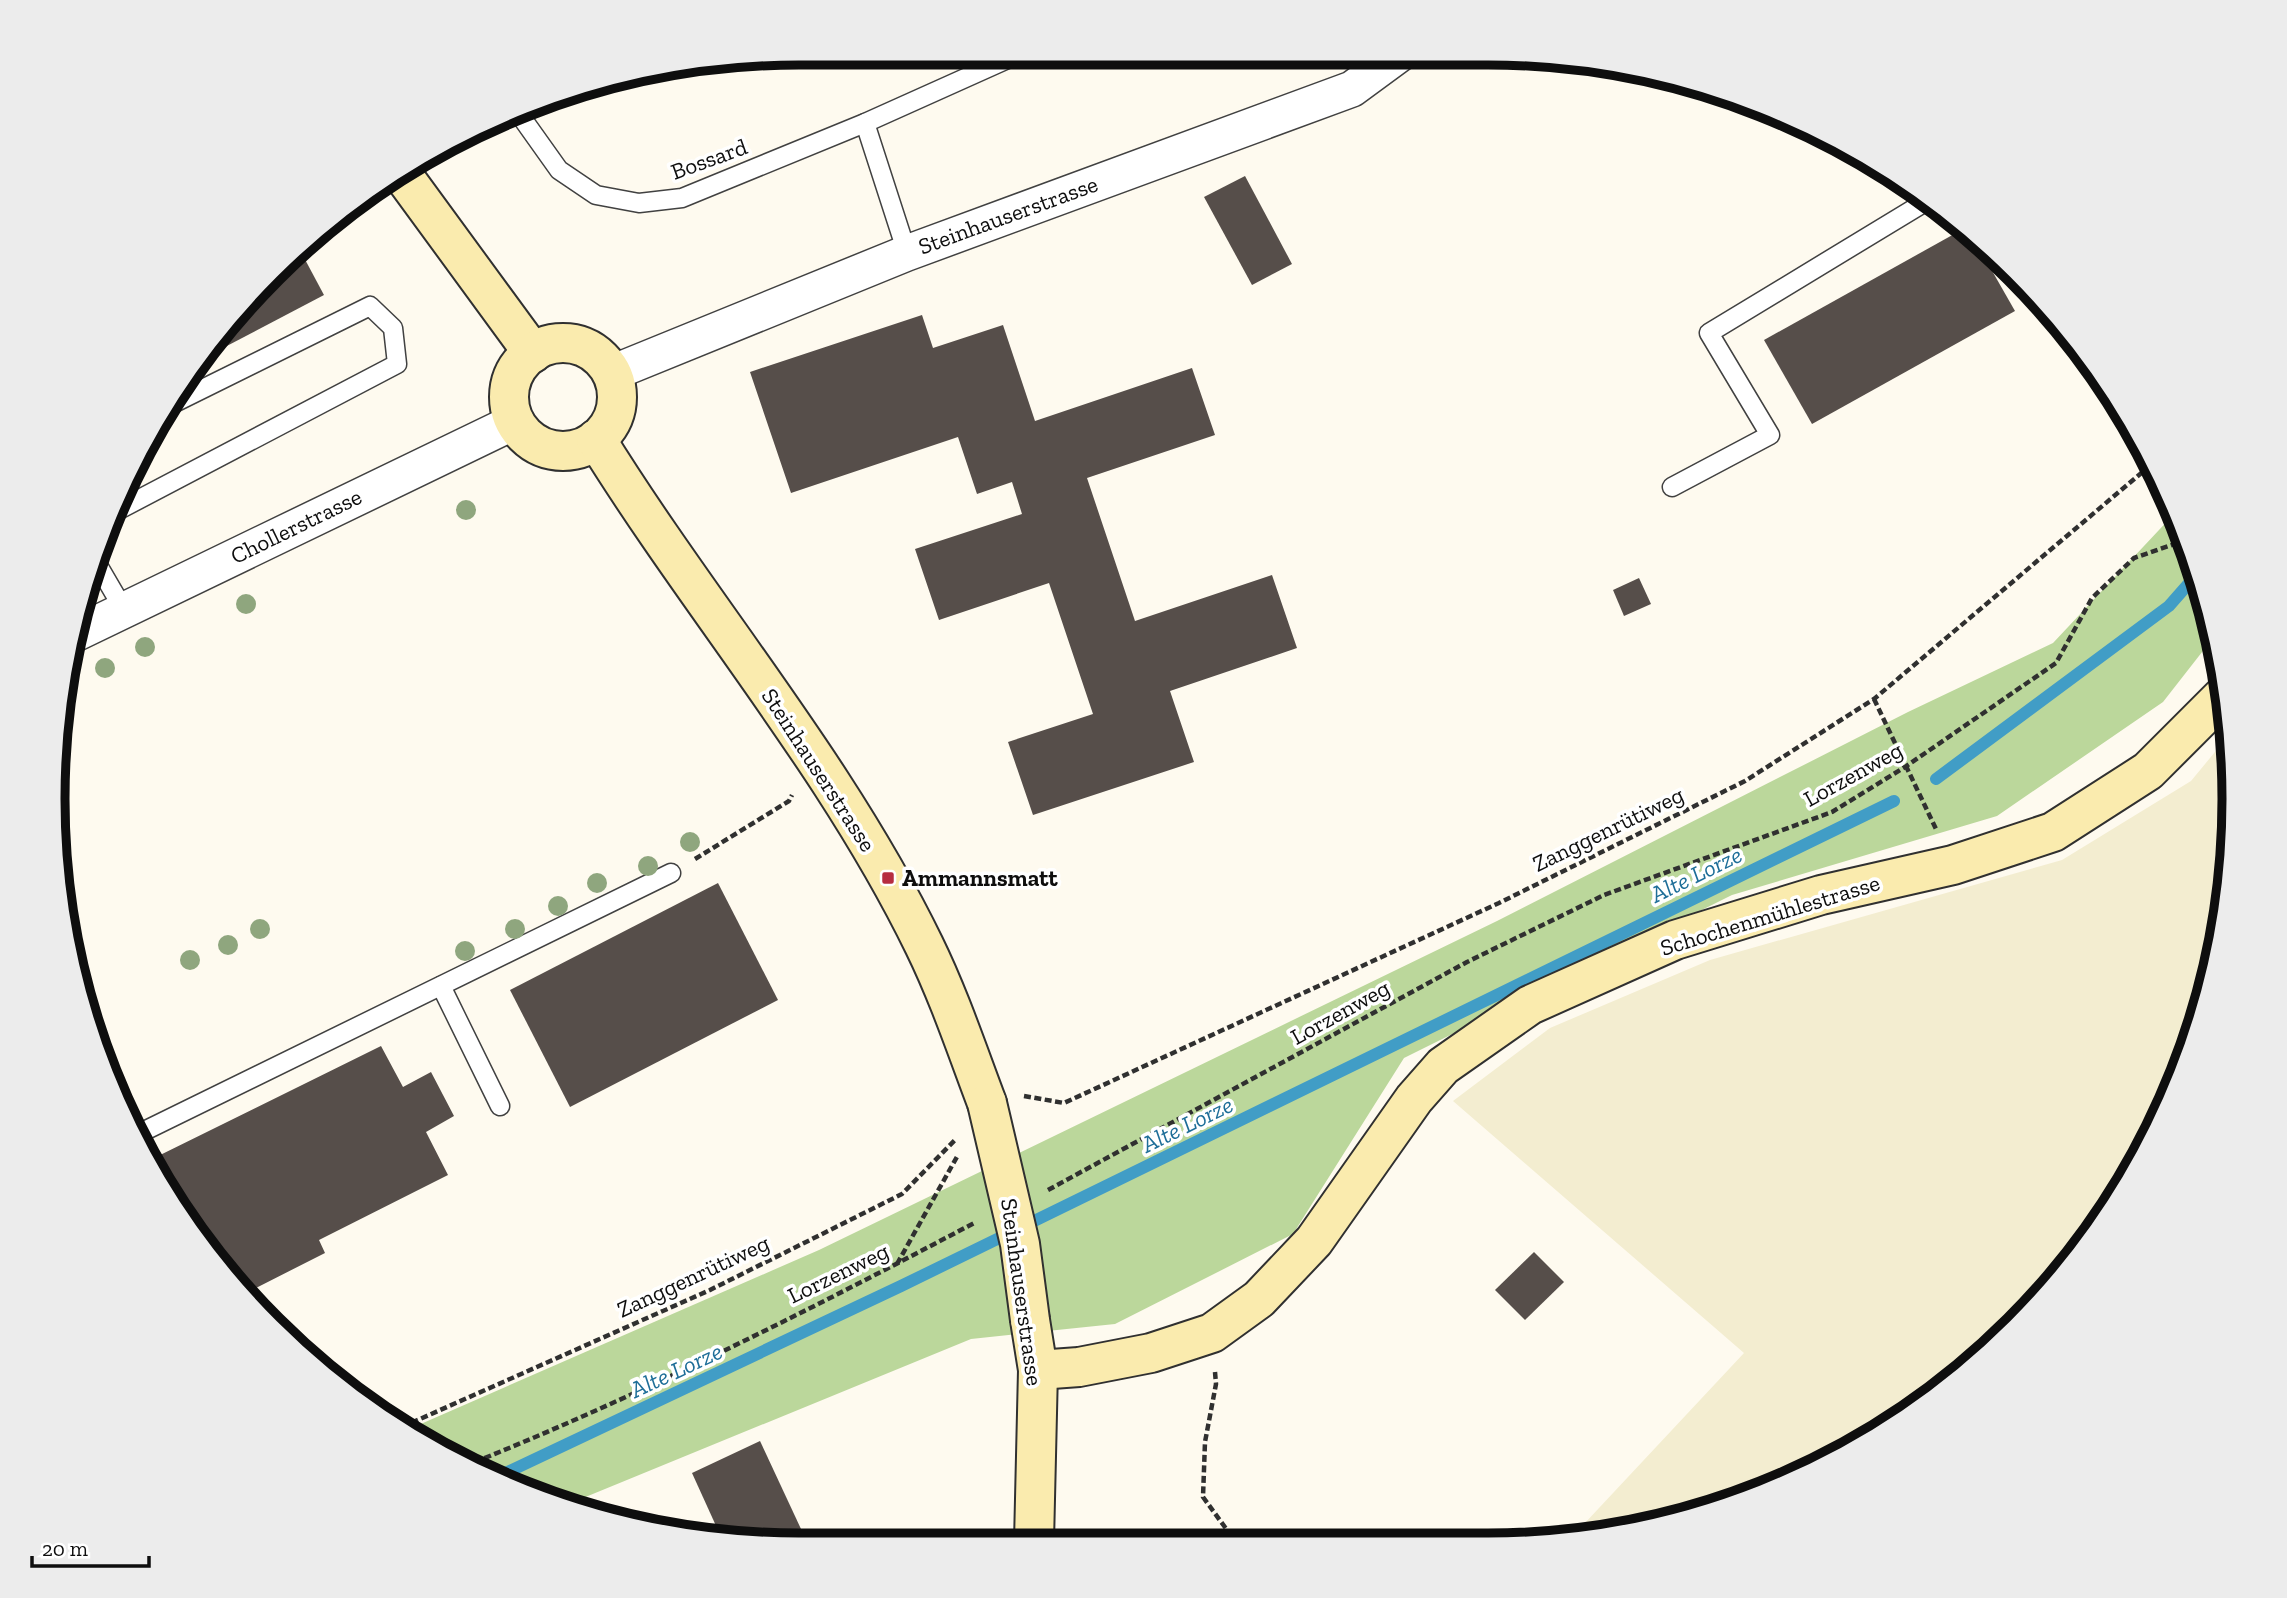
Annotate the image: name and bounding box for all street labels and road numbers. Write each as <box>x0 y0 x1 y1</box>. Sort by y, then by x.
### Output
street label: Bossard <box>667 132 751 186</box>
street label: Steinhauserstrasse <box>914 170 1102 260</box>
street label: Chollerstrasse <box>226 482 366 570</box>
street label: Steinhauserstrasse <box>756 683 882 857</box>
street label: Lorzenweg <box>1799 735 1908 813</box>
street label: Zanggenrütiweg <box>1528 780 1689 878</box>
street label: Schochenmühlestrasse <box>1657 868 1883 962</box>
street label: Lorzenweg <box>1286 973 1395 1051</box>
street label: Steinhauserstrasse <box>995 1196 1049 1388</box>
street label: Zanggenrütiweg <box>612 1228 774 1324</box>
street label: Lorzenweg <box>783 1236 893 1309</box>

